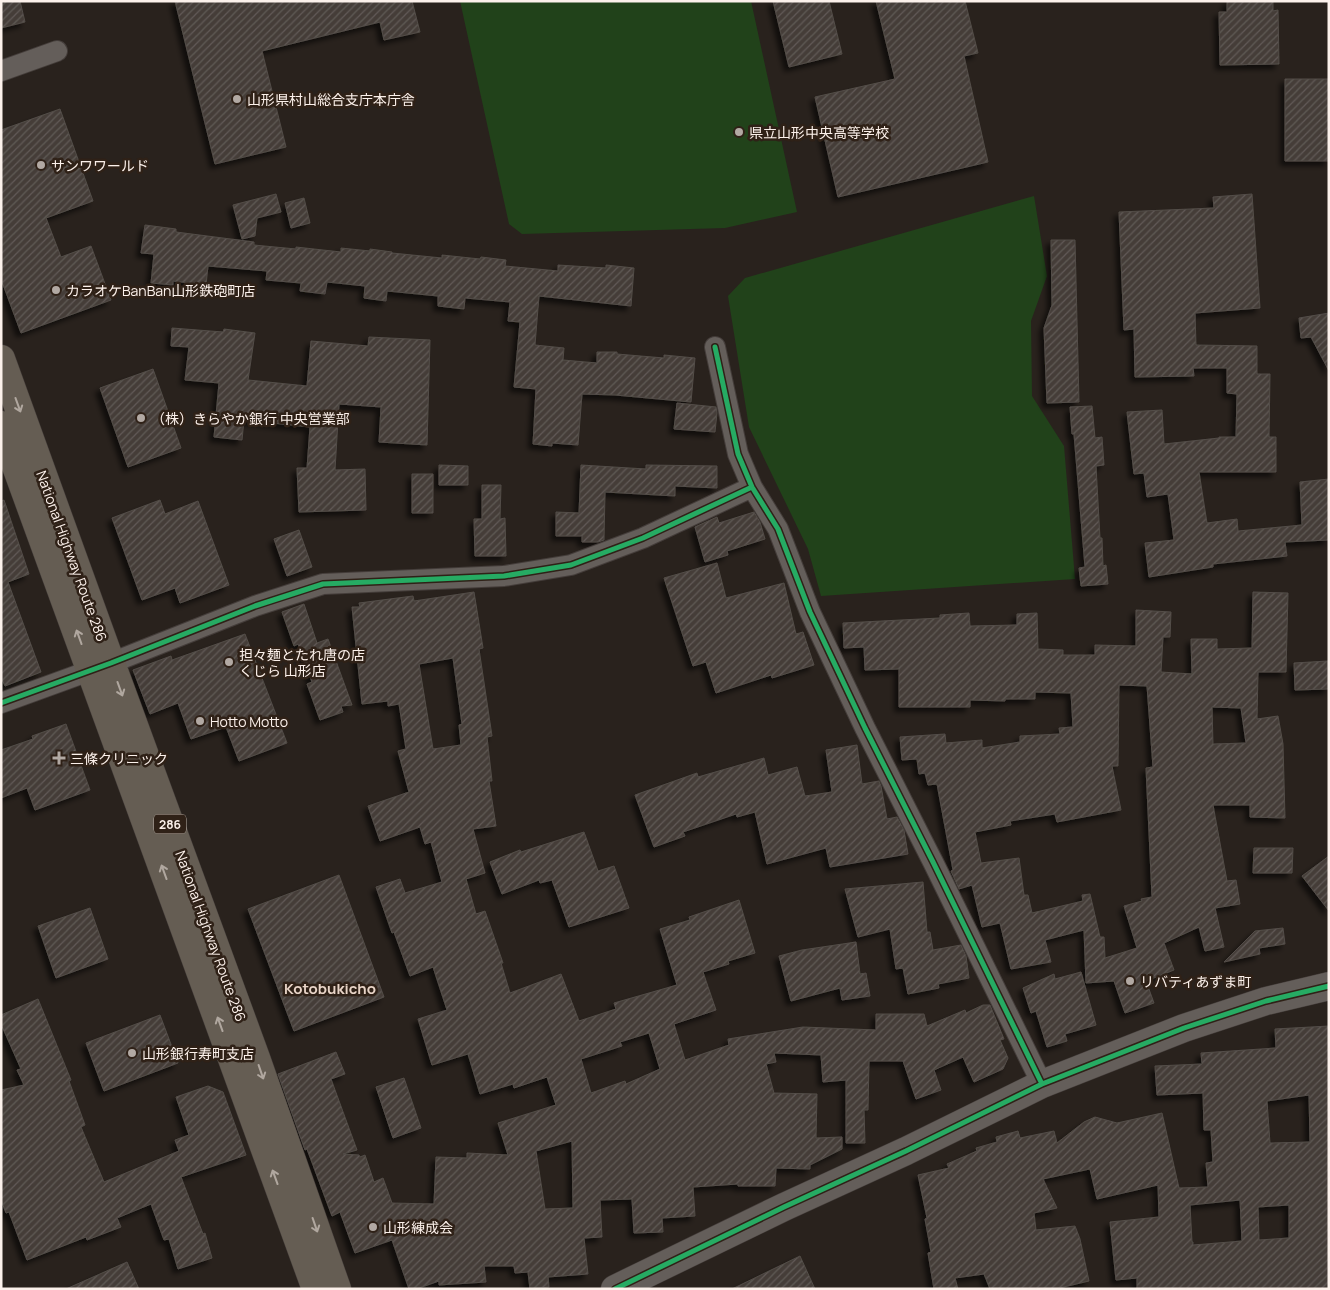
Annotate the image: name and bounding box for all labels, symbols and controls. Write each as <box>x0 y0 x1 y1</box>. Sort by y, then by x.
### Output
place label: 山形県村山総合支庁本庁舎 <box>247 90 415 109</box>
marker: 山形県村山総合支庁本庁舎 <box>231 93 243 105</box>
place label: 県立山形中央高等学校 <box>749 123 889 142</box>
marker: 県立山形中央高等学校 <box>733 126 745 138</box>
place label: サンワワールド <box>51 156 149 175</box>
marker: サンワワールド <box>35 159 47 171</box>
place label: カラオケBanBan山形鉄砲町店 <box>66 281 255 300</box>
marker: カラオケBanBan山形鉄砲町店 <box>50 284 62 296</box>
one-way arrow <box>14 396 23 412</box>
place label: （株）きらやか銀行 中央営業部 <box>151 409 350 428</box>
marker: （株）きらやか銀行 中央営業部 <box>135 412 147 424</box>
street label: National Highway Route 286 <box>32 468 112 644</box>
one-way arrow <box>74 629 83 645</box>
place label: 担々麺とたれ唐の店 くじら 山形店 <box>239 645 365 680</box>
marker: 担々麺とたれ唐の店 くじら 山形店 <box>223 656 235 668</box>
one-way arrow <box>116 681 125 696</box>
place label: Hotto Motto <box>210 712 288 731</box>
marker: Hotto Motto <box>194 715 206 727</box>
place label: 三條クリニック <box>70 749 168 768</box>
marker: 三條クリニック <box>52 751 66 765</box>
road number: 286 <box>154 814 186 834</box>
street label: National Highway Route 286 <box>171 848 251 1024</box>
one-way arrow <box>159 864 168 880</box>
place label: リバティあずま町 <box>1140 972 1251 991</box>
marker: リバティあずま町 <box>1124 975 1136 987</box>
district label: Kotobukicho <box>284 978 376 999</box>
one-way arrow <box>215 1017 224 1033</box>
place label: 山形銀行寿町支店 <box>142 1044 254 1063</box>
marker: 山形銀行寿町支店 <box>126 1047 138 1059</box>
one-way arrow <box>257 1063 266 1079</box>
one-way arrow <box>270 1170 279 1185</box>
one-way arrow <box>311 1217 320 1232</box>
place label: 山形練成会 <box>383 1218 453 1237</box>
marker: 山形練成会 <box>367 1221 379 1233</box>

